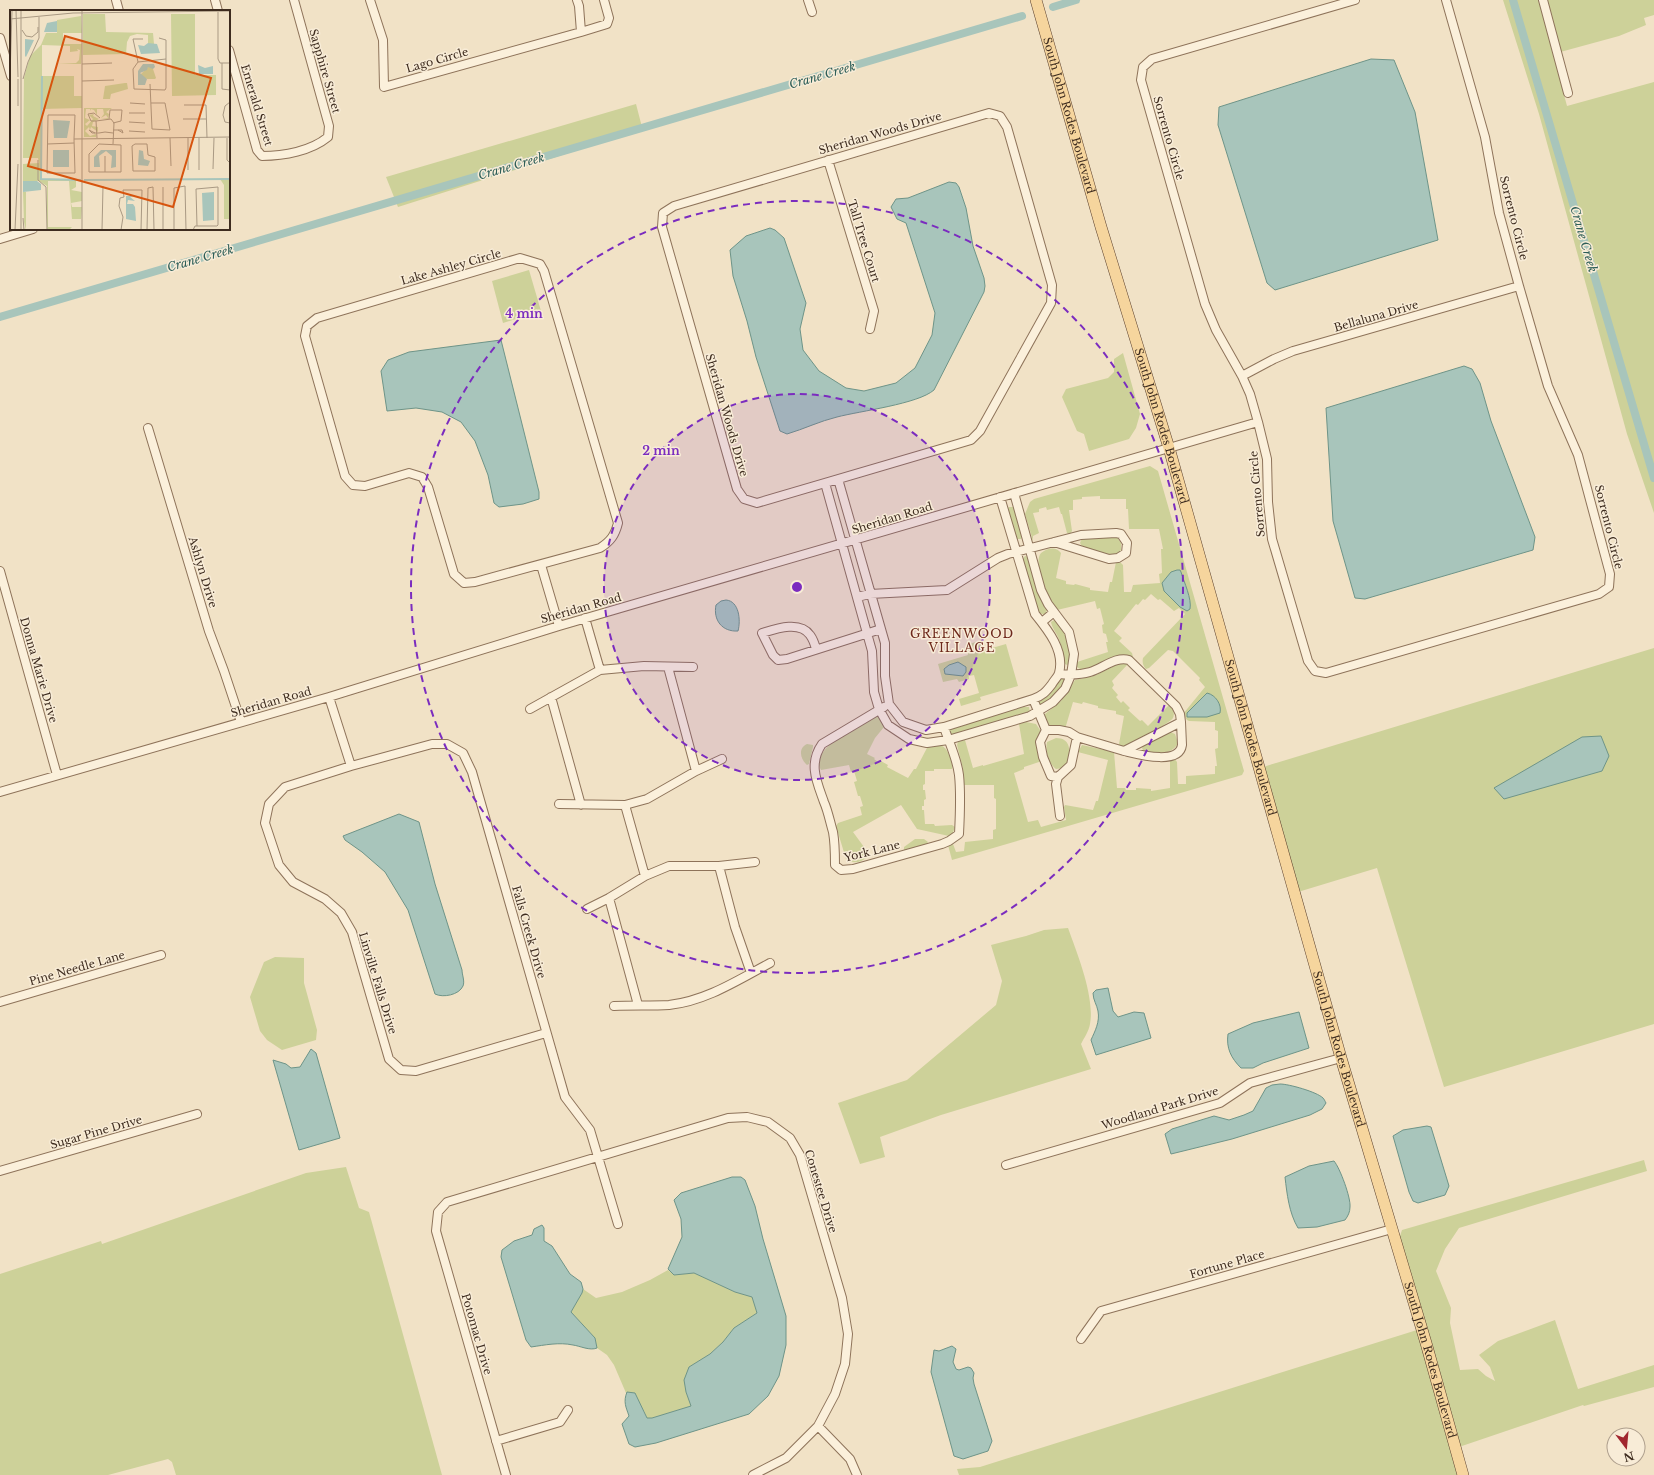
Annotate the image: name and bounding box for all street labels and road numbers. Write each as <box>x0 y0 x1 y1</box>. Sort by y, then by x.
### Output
street label: Sapphire Street <box>306 27 344 116</box>
street label: South John Rodes Boulevard <box>1040 36 1098 196</box>
street label: Lago Circle <box>404 44 470 76</box>
street label: Emerald Street <box>238 62 276 148</box>
street label: Sorrento Circle <box>1150 94 1188 182</box>
street label: Sheridan Woods Drive <box>817 109 943 157</box>
street label: Sorrento Circle <box>1497 174 1531 262</box>
street label: Tall Tree Court <box>845 198 883 285</box>
street label: Lake Ashley Circle <box>399 246 503 288</box>
street label: Bellaluna Drive <box>1332 297 1420 335</box>
street label: South John Rodes Boulevard <box>1132 346 1192 506</box>
street label: Sheridan Woods Drive <box>703 352 751 478</box>
street label: Sorrento Circle <box>1246 450 1268 538</box>
street label: Sorrento Circle <box>1592 483 1626 571</box>
street label: Sheridan Road <box>850 499 935 537</box>
street label: Ashlyn Drive <box>185 534 220 609</box>
street label: Sheridan Road <box>539 590 624 626</box>
street label: Donna Marie Drive <box>17 616 61 724</box>
street label: South John Rodes Boulevard <box>1222 658 1279 818</box>
street label: Sheridan Road <box>229 684 314 720</box>
street label: York Lane <box>842 837 901 865</box>
street label: Falls Creek Drive <box>509 884 549 980</box>
street label: Linville Falls Drive <box>356 930 400 1036</box>
street label: Pine Needle Lane <box>27 948 127 988</box>
street label: South John Rodes Boulevard <box>1310 969 1368 1129</box>
street label: Woodland Park Drive <box>1099 1084 1220 1133</box>
street label: Sugar Pine Drive <box>48 1112 144 1152</box>
street label: Conestee Drive <box>802 1148 840 1234</box>
street label: Fortune Place <box>1188 1247 1266 1281</box>
street label: South John Rodes Boulevard <box>1401 1280 1459 1440</box>
street label: Potomac Drive <box>459 1292 495 1376</box>

